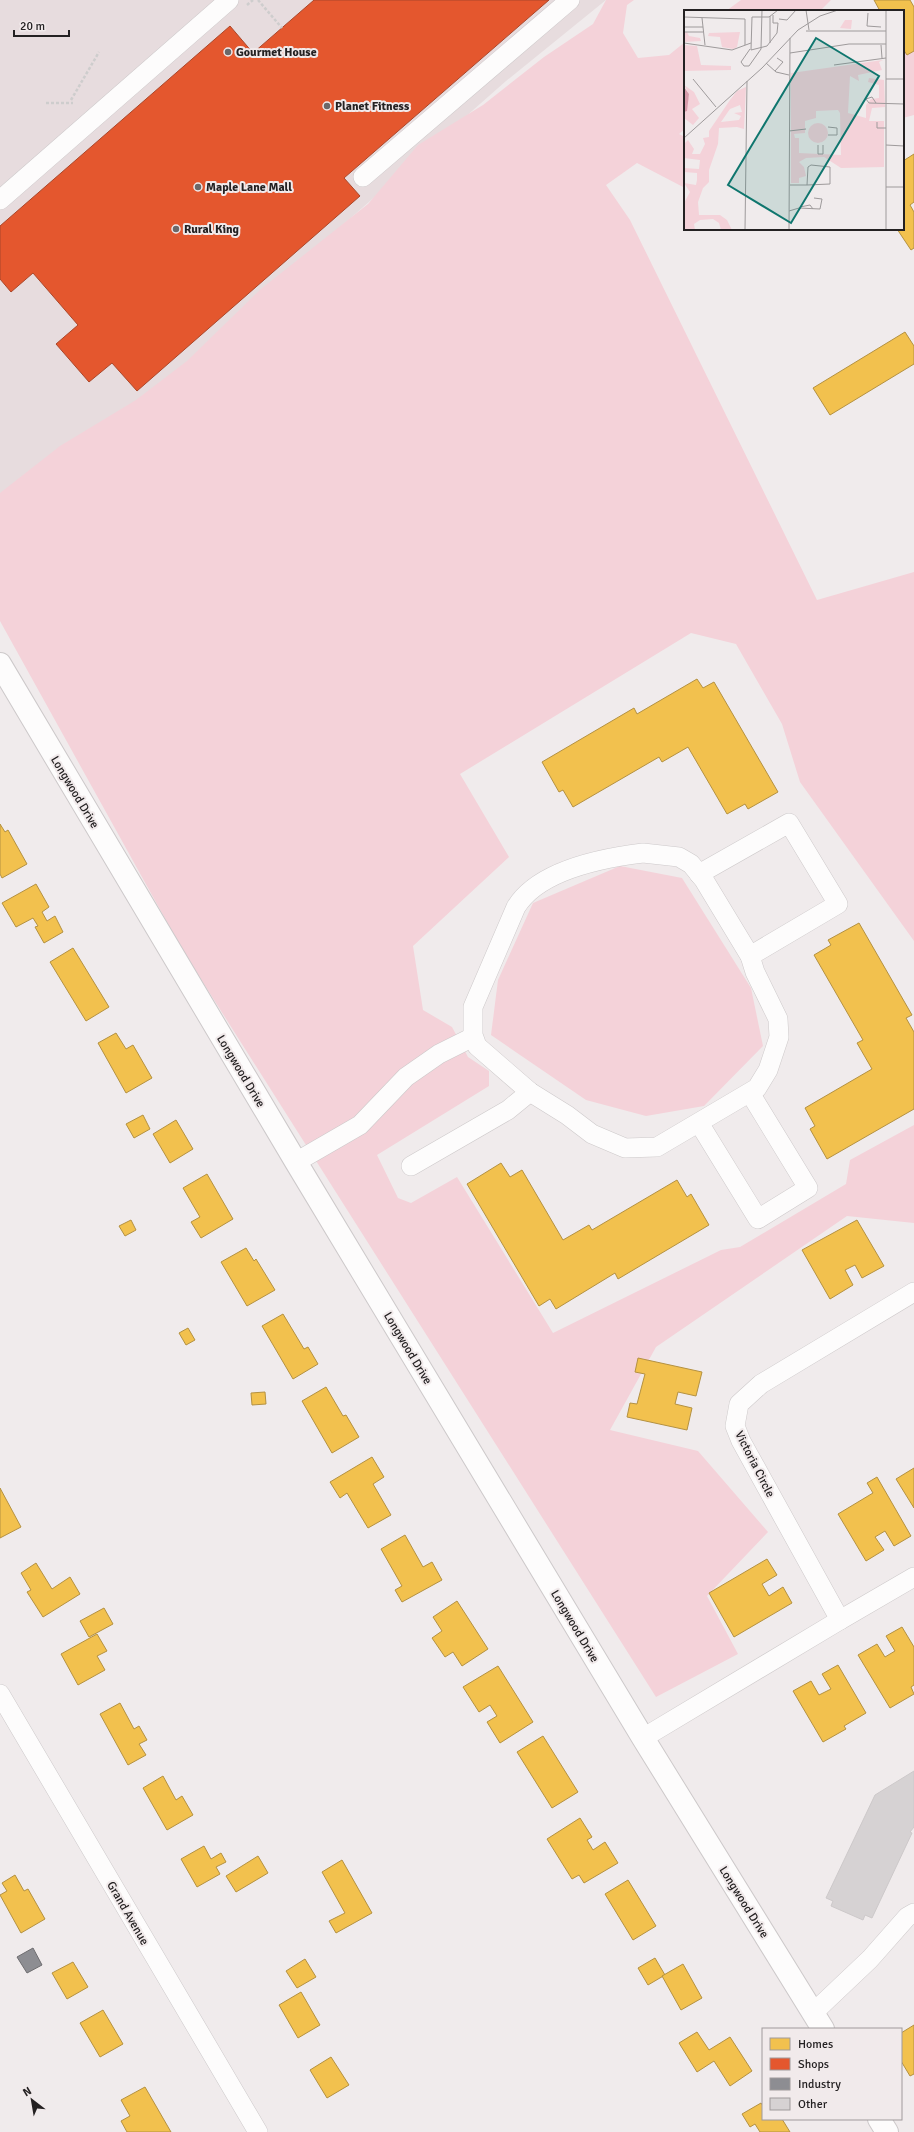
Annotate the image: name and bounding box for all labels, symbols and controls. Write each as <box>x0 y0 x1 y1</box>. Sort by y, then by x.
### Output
inset map <box>684 10 904 230</box>
scale bar <box>14 12 69 38</box>
text: 20 m <box>20 19 45 34</box>
place label: Gourmet House <box>236 45 317 60</box>
marker: Gourmet House <box>223 47 233 57</box>
place label: Planet Fitness <box>335 99 410 114</box>
marker: Planet Fitness <box>322 101 332 111</box>
place label: Maple Lane Mall <box>206 180 292 195</box>
marker: Maple Lane Mall <box>193 182 203 192</box>
place label: Rural King <box>184 222 240 237</box>
marker: Rural King <box>171 224 181 234</box>
street label: Longwood Drive <box>47 753 102 831</box>
street label: Longwood Drive <box>213 1032 268 1110</box>
street label: Longwood Drive <box>380 1309 435 1387</box>
street label: Victoria Circle <box>731 1429 778 1500</box>
street label: Longwood Drive <box>547 1587 602 1665</box>
street label: Longwood Drive <box>716 1864 772 1941</box>
street label: Grand Avenue <box>103 1879 152 1948</box>
legend <box>762 2028 902 2120</box>
text: Homes <box>798 2037 833 2052</box>
text: Shops <box>798 2057 829 2072</box>
text: Industry <box>798 2077 841 2092</box>
north arrow <box>12 2080 52 2120</box>
text: N <box>20 2084 34 2099</box>
text: Other <box>798 2097 828 2112</box>

